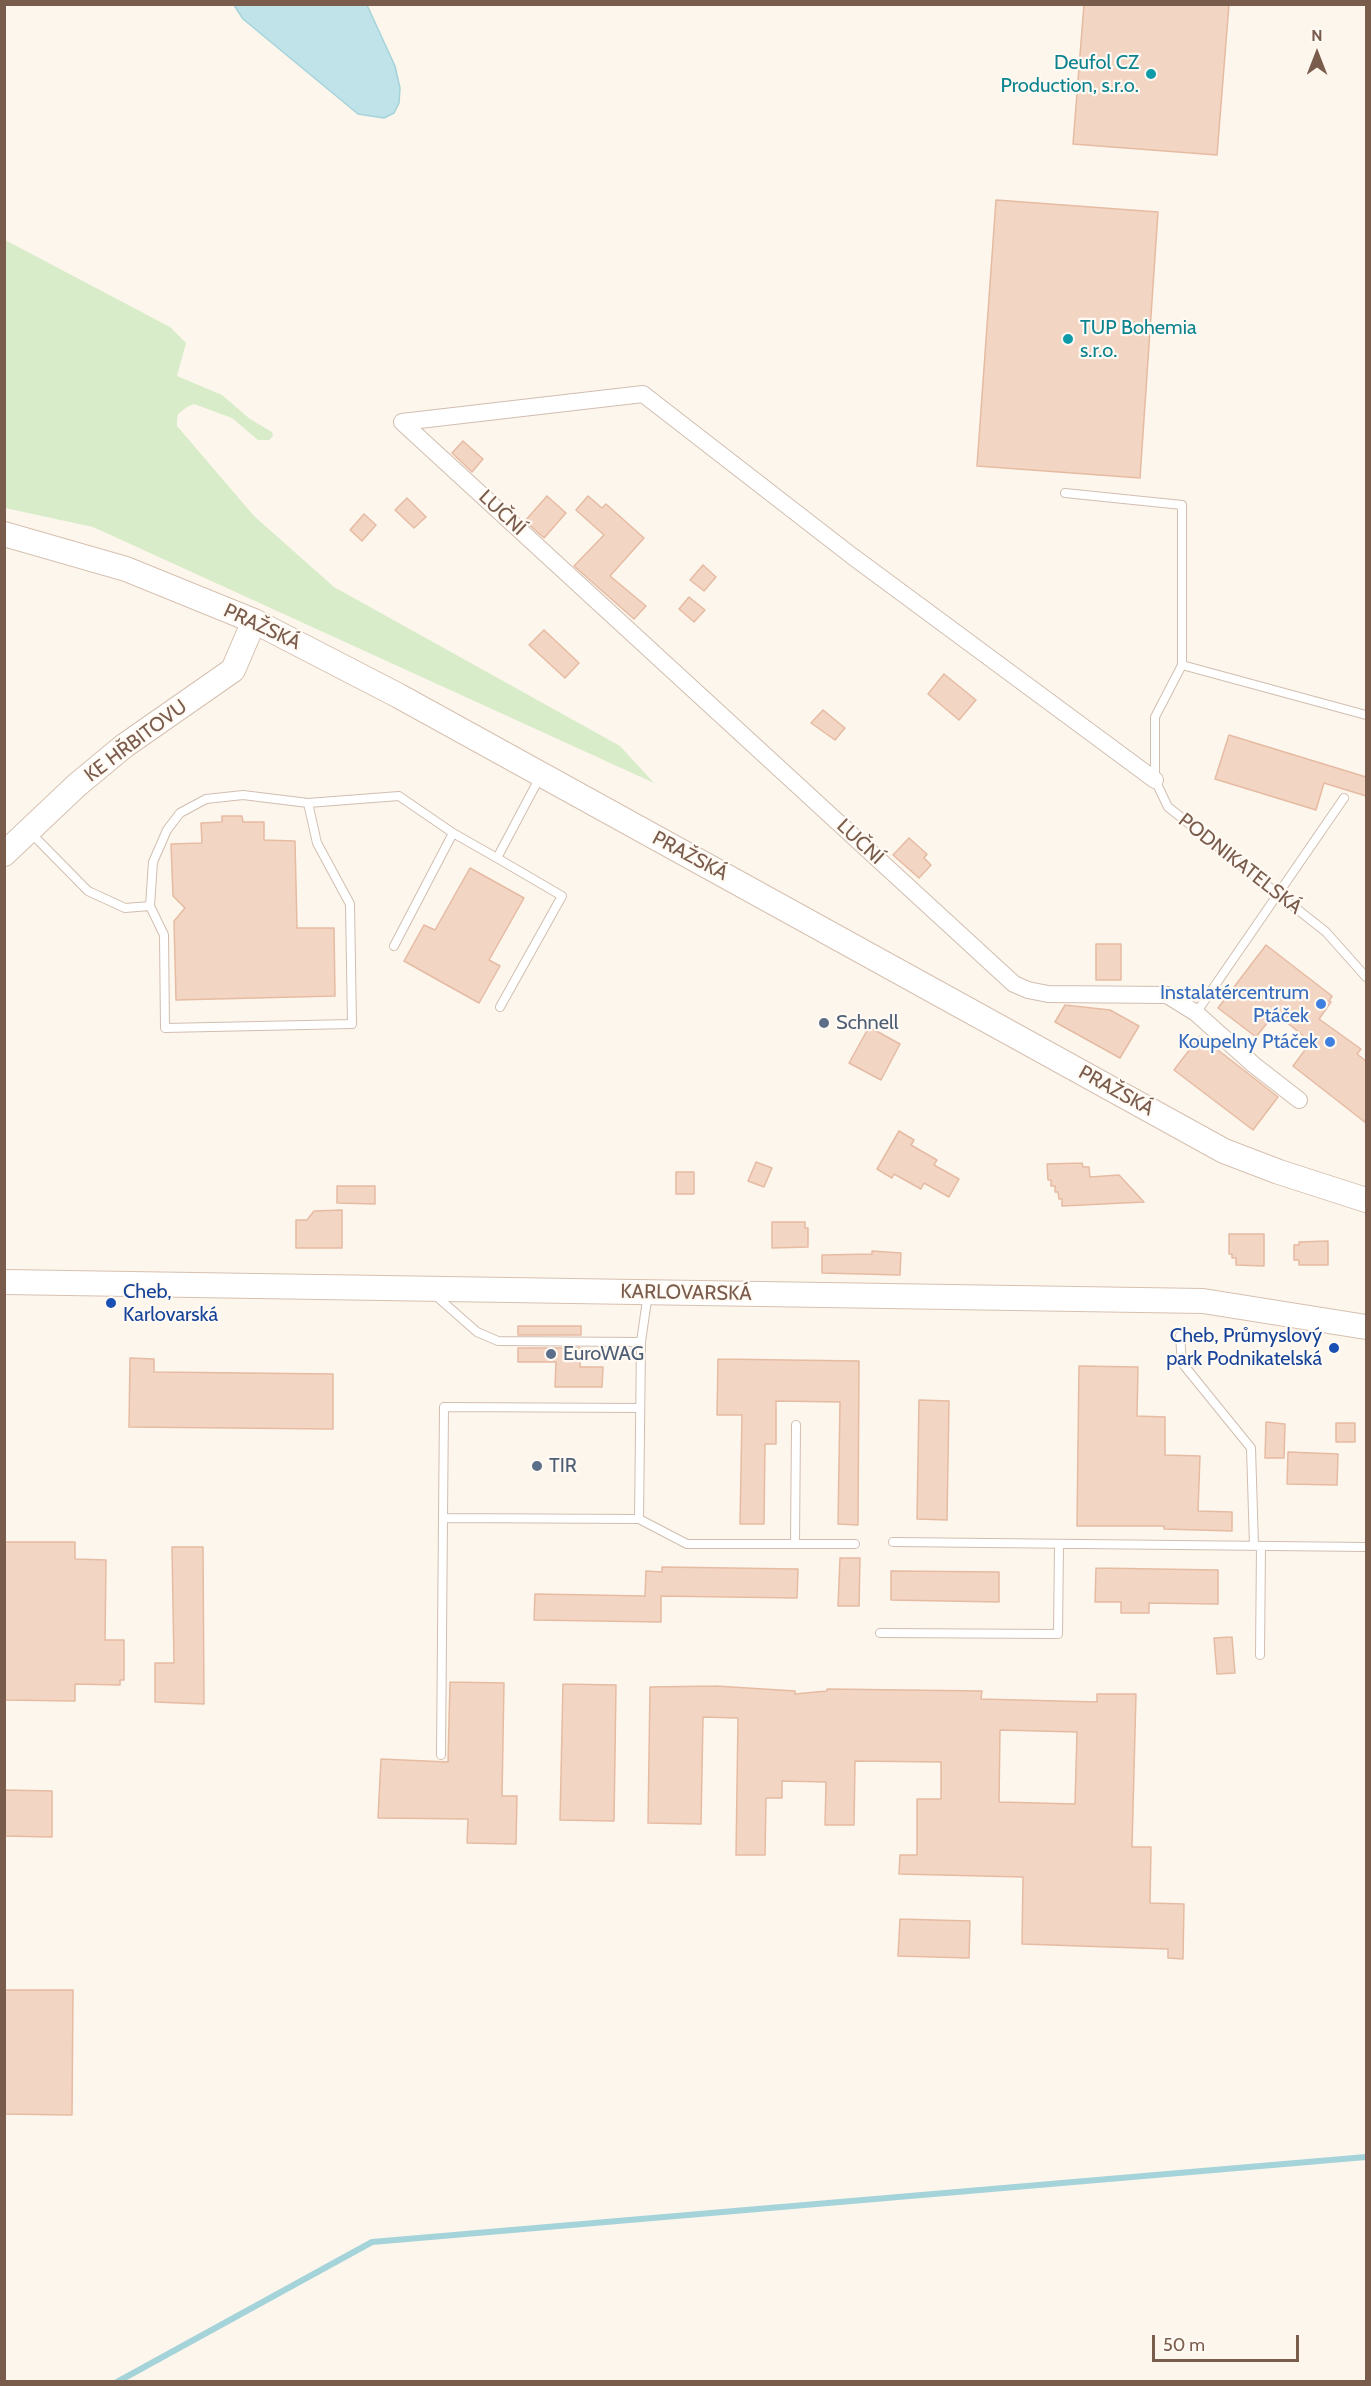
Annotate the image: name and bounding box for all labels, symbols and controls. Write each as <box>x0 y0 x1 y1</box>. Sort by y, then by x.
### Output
north arrow <box>1287 24 1347 84</box>
text: N <box>1311 26 1323 45</box>
place label: Deufol CZ Production, s.r.o. <box>1001 51 1139 98</box>
marker: Deufol CZ Production, s.r.o. <box>1144 67 1158 81</box>
place label: TUP Bohemia s.r.o. <box>1080 316 1196 363</box>
marker: TUP Bohemia s.r.o. <box>1061 332 1075 346</box>
street label: LUČNÍ <box>473 485 531 541</box>
street label: PRAŽSKÁ <box>220 599 304 655</box>
street label: KE HŘBITOVU <box>80 695 192 787</box>
street label: PODNIKATELSKÁ <box>1173 808 1307 920</box>
street label: LUČNÍ <box>831 814 889 870</box>
street label: PRAŽSKÁ <box>648 826 732 886</box>
place label: Instalatércentrum Ptáček <box>1160 981 1309 1028</box>
marker: Instalatércentrum Ptáček <box>1314 997 1328 1011</box>
place label: Schnell <box>836 1011 898 1035</box>
marker: Schnell <box>817 1016 831 1030</box>
place label: Koupelny Ptáček <box>1178 1030 1318 1054</box>
marker: Koupelny Ptáček <box>1323 1035 1337 1049</box>
street label: PRAŽSKÁ <box>1074 1061 1158 1121</box>
place label: Cheb, Karlovarská <box>123 1280 218 1327</box>
street label: KARLOVARSKÁ <box>620 1280 752 1306</box>
marker: Cheb, Karlovarská <box>104 1296 118 1310</box>
place label: Cheb, Průmyslový park Podnikatelská <box>1166 1324 1322 1371</box>
marker: Cheb, Průmyslový park Podnikatelská <box>1327 1341 1341 1355</box>
place label: EuroWAG <box>563 1342 644 1366</box>
marker: EuroWAG <box>544 1347 558 1361</box>
place label: TIR <box>549 1454 577 1478</box>
marker: TIR <box>530 1459 544 1473</box>
scale bar <box>1155 2323 1302 2361</box>
text: 50 m <box>1163 2334 1205 2356</box>

